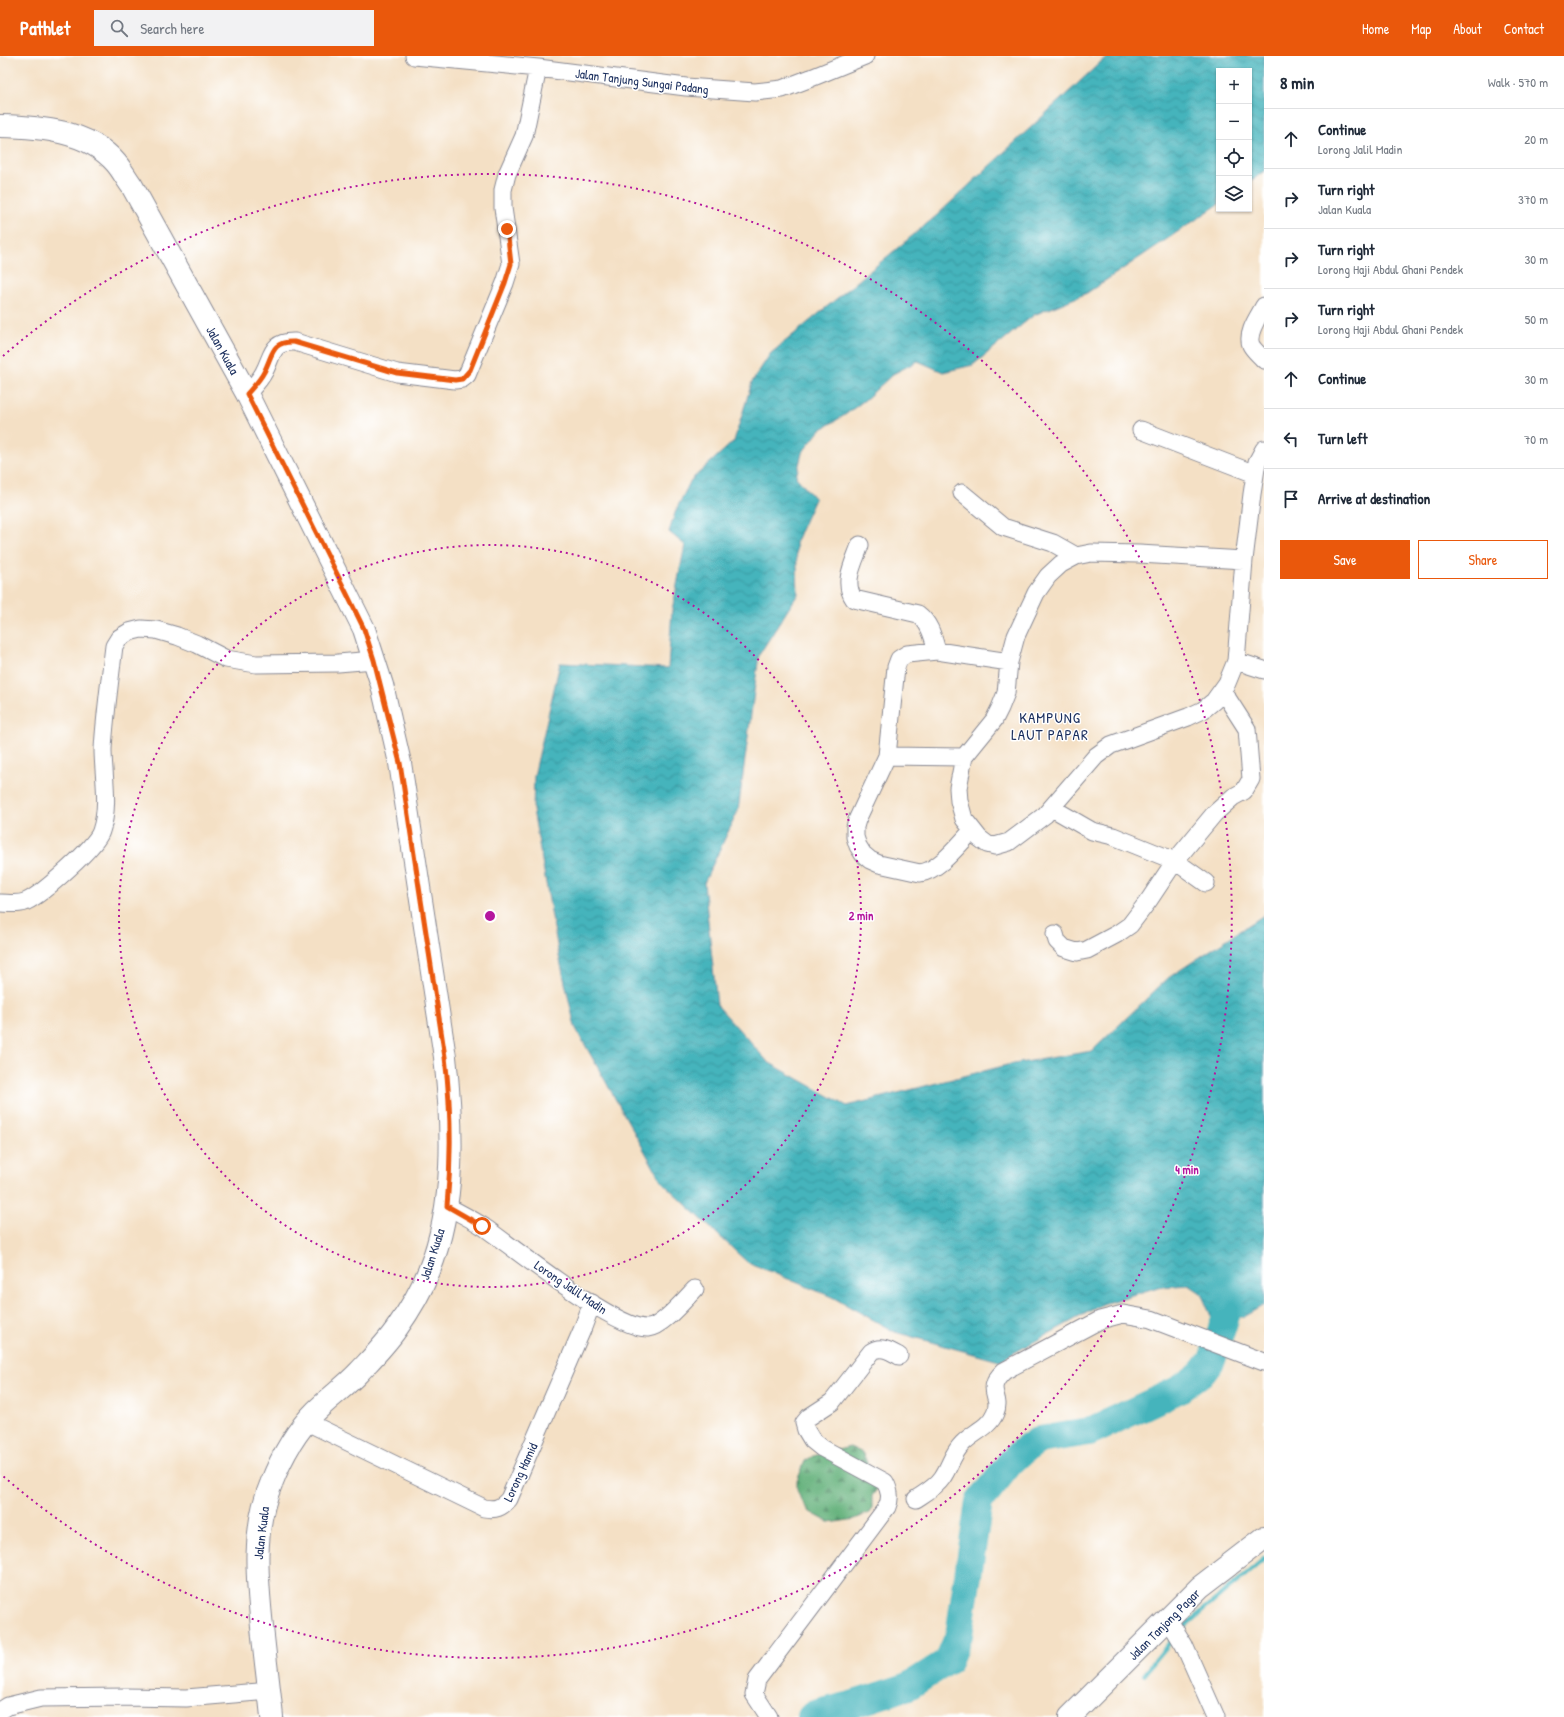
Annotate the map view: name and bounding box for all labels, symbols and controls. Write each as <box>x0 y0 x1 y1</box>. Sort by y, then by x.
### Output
search box <box>94 10 374 46</box>
text: Pathlet <box>20 15 70 41</box>
icon: search <box>108 17 130 39</box>
text: Search here <box>140 18 204 39</box>
text: Home <box>1362 19 1389 38</box>
text: Map <box>1411 19 1431 38</box>
text: About <box>1453 19 1482 38</box>
text: Contact <box>1504 19 1544 38</box>
street label: Jalan Tanjung Sungai Padang <box>574 64 710 98</box>
map controls <box>1216 68 1252 212</box>
button: + <box>1216 68 1252 104</box>
text: 8 min <box>1280 71 1314 94</box>
text: Walk · 570 m <box>1488 73 1548 91</box>
button: − <box>1216 104 1252 140</box>
text: Continue <box>1318 119 1366 140</box>
icon: ahead <box>1280 128 1302 150</box>
text: 20 m <box>1524 130 1548 148</box>
button: locate <box>1216 140 1252 176</box>
text: Lorong Jalil Madin <box>1318 140 1402 158</box>
button: layers <box>1216 176 1252 212</box>
text: Turn right <box>1318 179 1374 200</box>
icon: right <box>1280 188 1302 210</box>
text: 370 m <box>1518 190 1548 208</box>
text: Jalan Kuala <box>1318 200 1371 218</box>
route end <box>498 220 516 238</box>
text: Turn right <box>1318 239 1374 260</box>
icon: right <box>1280 248 1302 270</box>
text: 30 m <box>1525 250 1548 268</box>
text: Lorong Haji Abdul Ghani Pendek <box>1318 260 1463 278</box>
text: Turn right <box>1318 299 1374 320</box>
icon: right <box>1280 308 1302 330</box>
text: 50 m <box>1525 310 1548 328</box>
text: Lorong Haji Abdul Ghani Pendek <box>1318 320 1463 338</box>
street label: Jalan Kuala <box>202 322 244 378</box>
icon: ahead <box>1280 368 1302 390</box>
text: Continue <box>1318 368 1366 389</box>
text: 30 m <box>1525 370 1548 388</box>
icon: left <box>1280 428 1302 450</box>
text: Turn left <box>1318 428 1368 449</box>
text: 70 m <box>1524 430 1548 448</box>
icon: arrive <box>1280 488 1302 510</box>
text: Arrive at destination <box>1318 488 1430 509</box>
button: Save <box>1280 540 1410 579</box>
button: Share <box>1418 540 1548 579</box>
district label: KAMPUNG LAUT PAPAR <box>1011 707 1089 745</box>
text: 2 min <box>849 907 874 924</box>
centre of rings <box>483 909 497 923</box>
text: 4 min <box>1175 1161 1199 1178</box>
route start <box>473 1217 491 1235</box>
street label: Jalan Kuala <box>415 1226 449 1282</box>
street label: Lorong Jalil Madin <box>531 1256 611 1318</box>
street label: Lorong Hamid <box>499 1440 541 1504</box>
street label: Jalan Kuala <box>249 1506 273 1560</box>
street label: Jalan Tanjong Pagar <box>1124 1584 1204 1664</box>

